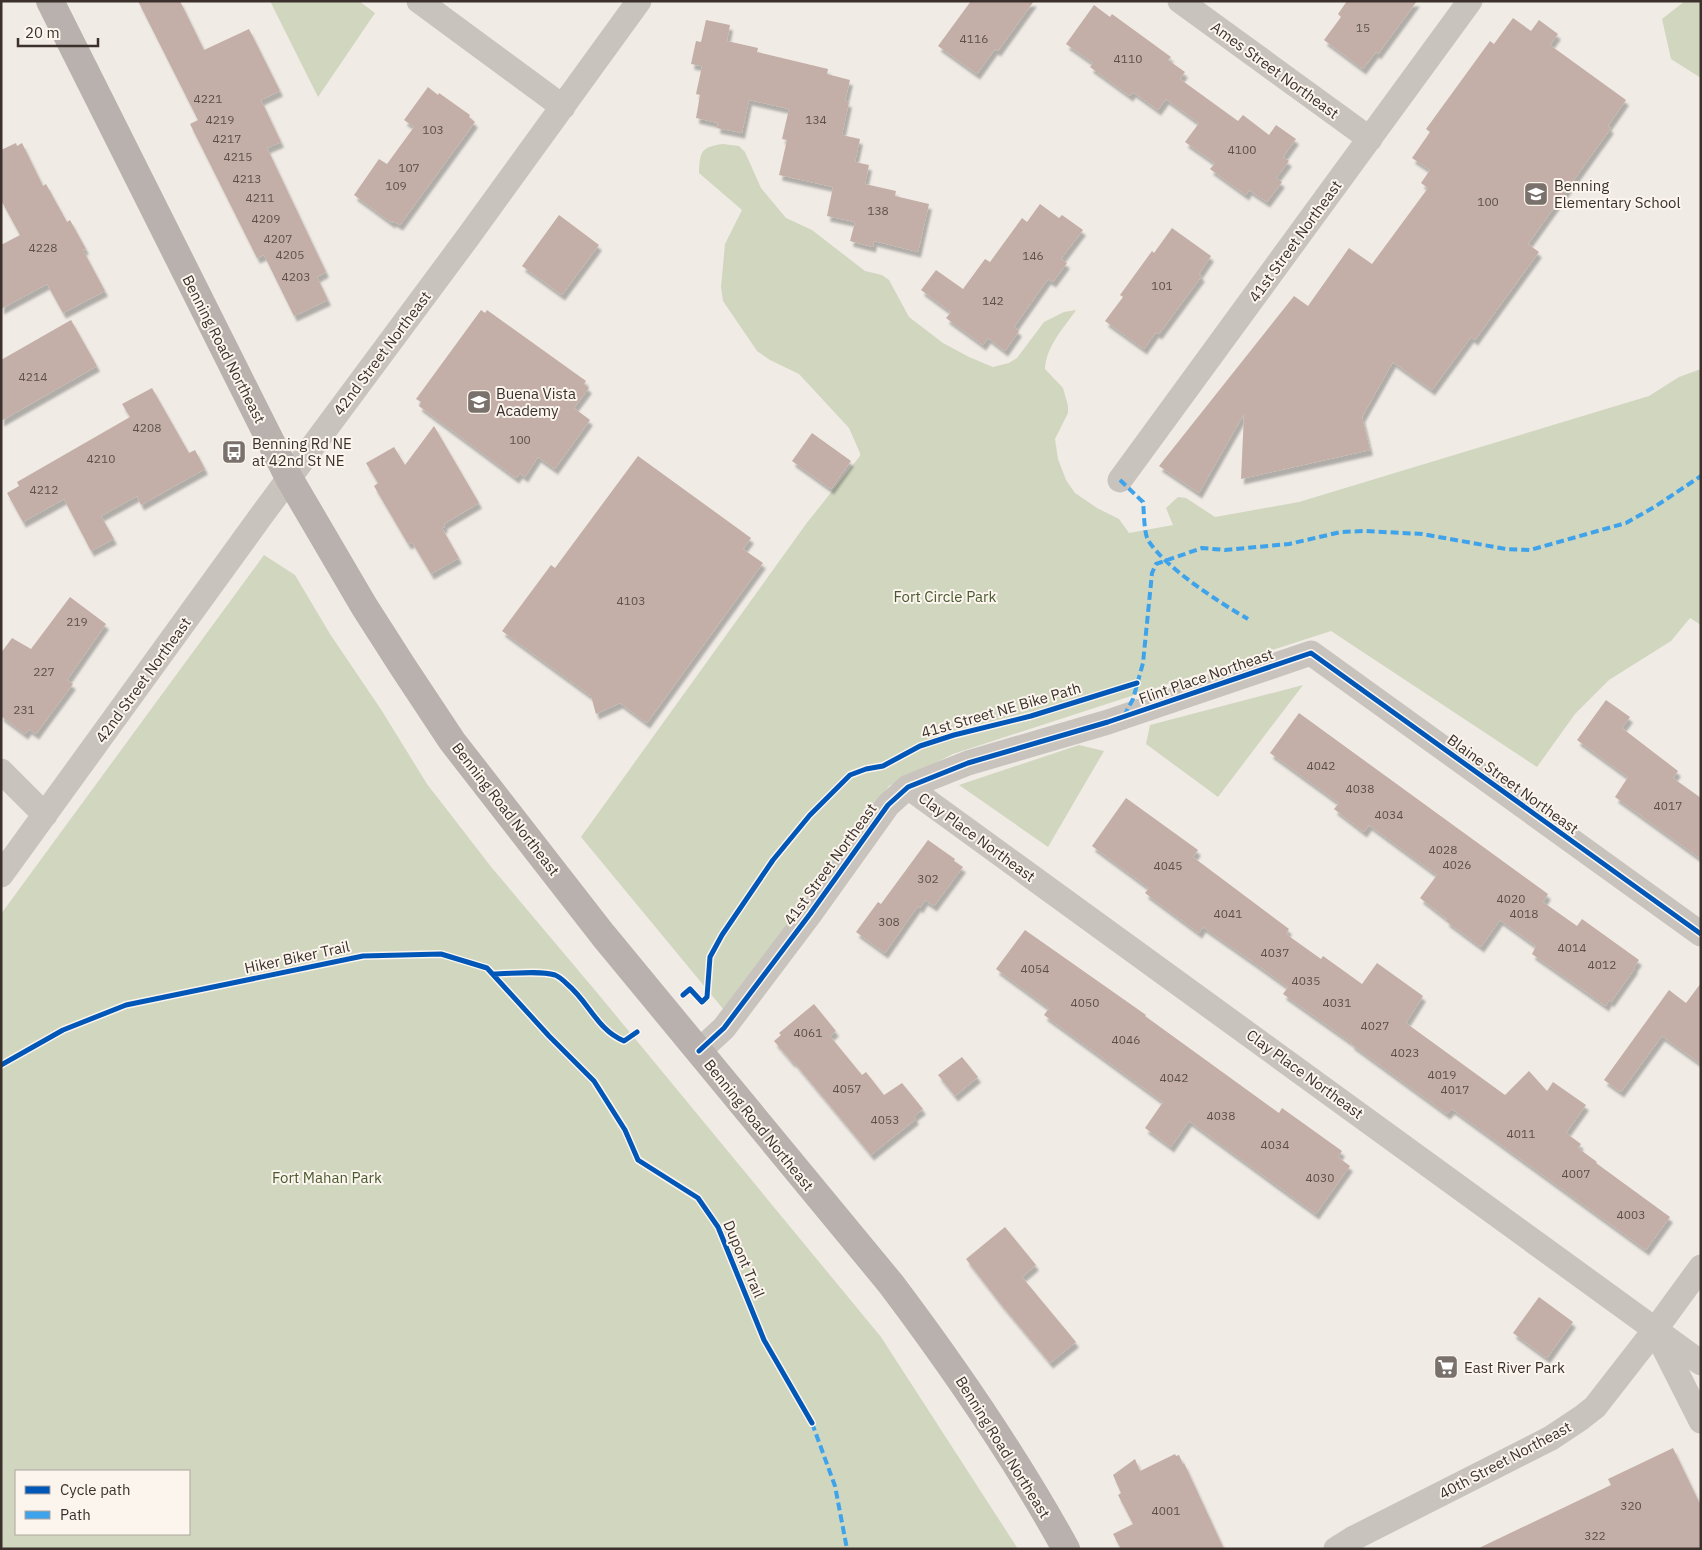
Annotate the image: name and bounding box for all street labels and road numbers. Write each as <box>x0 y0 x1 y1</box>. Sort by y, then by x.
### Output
street label: Ames Street Northeast <box>1207 17 1343 123</box>
street label: 41st Street Northeast <box>1244 176 1346 306</box>
street label: Benning Road Northeast <box>178 272 270 426</box>
street label: 42nd Street Northeast <box>329 287 435 419</box>
street label: 42nd Street Northeast <box>91 614 195 746</box>
street label: Flint Place Northeast <box>1136 644 1276 708</box>
street label: 41st Street NE Bike Path <box>919 678 1083 742</box>
street label: Blaine Street Northeast <box>1444 730 1582 838</box>
street label: Benning Road Northeast <box>448 739 564 879</box>
street label: Clay Place Northeast <box>915 788 1039 886</box>
street label: 41st Street Northeast <box>779 799 881 929</box>
street label: Hiker Biker Trail <box>243 937 351 977</box>
street label: Clay Place Northeast <box>1243 1025 1367 1123</box>
street label: Benning Road Northeast <box>700 1055 818 1195</box>
street label: Dupont Trail <box>719 1217 769 1301</box>
street label: Benning Road Northeast <box>952 1372 1054 1522</box>
street label: 40th Street Northeast <box>1436 1417 1574 1503</box>

